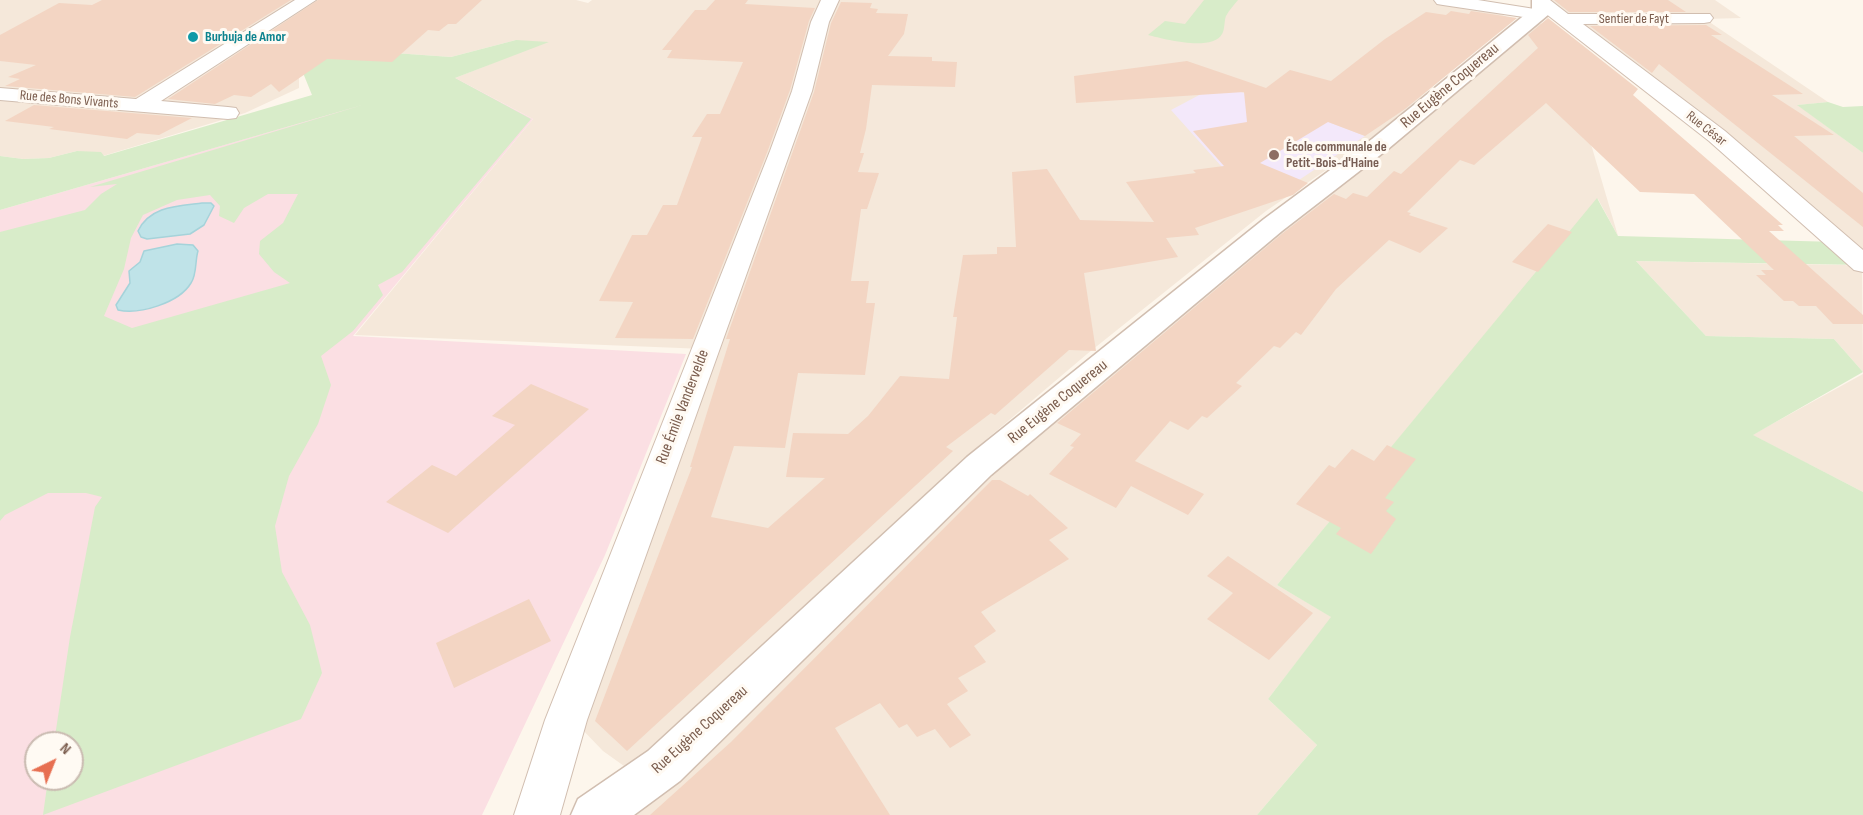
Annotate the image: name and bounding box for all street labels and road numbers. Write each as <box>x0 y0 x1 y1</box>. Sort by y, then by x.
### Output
street label: Sentier de Fayt <box>1599 11 1669 27</box>
street label: Rue Eugène Coquereau <box>1397 39 1503 133</box>
street label: Rue des Bons Vivants <box>19 87 119 113</box>
street label: Rue César <box>1682 108 1730 150</box>
street label: Rue Émile Vandervelde <box>652 347 714 467</box>
street label: Rue Eugène Coquereau <box>1004 356 1112 448</box>
street label: Rue Eugène Coquereau <box>648 682 752 778</box>

